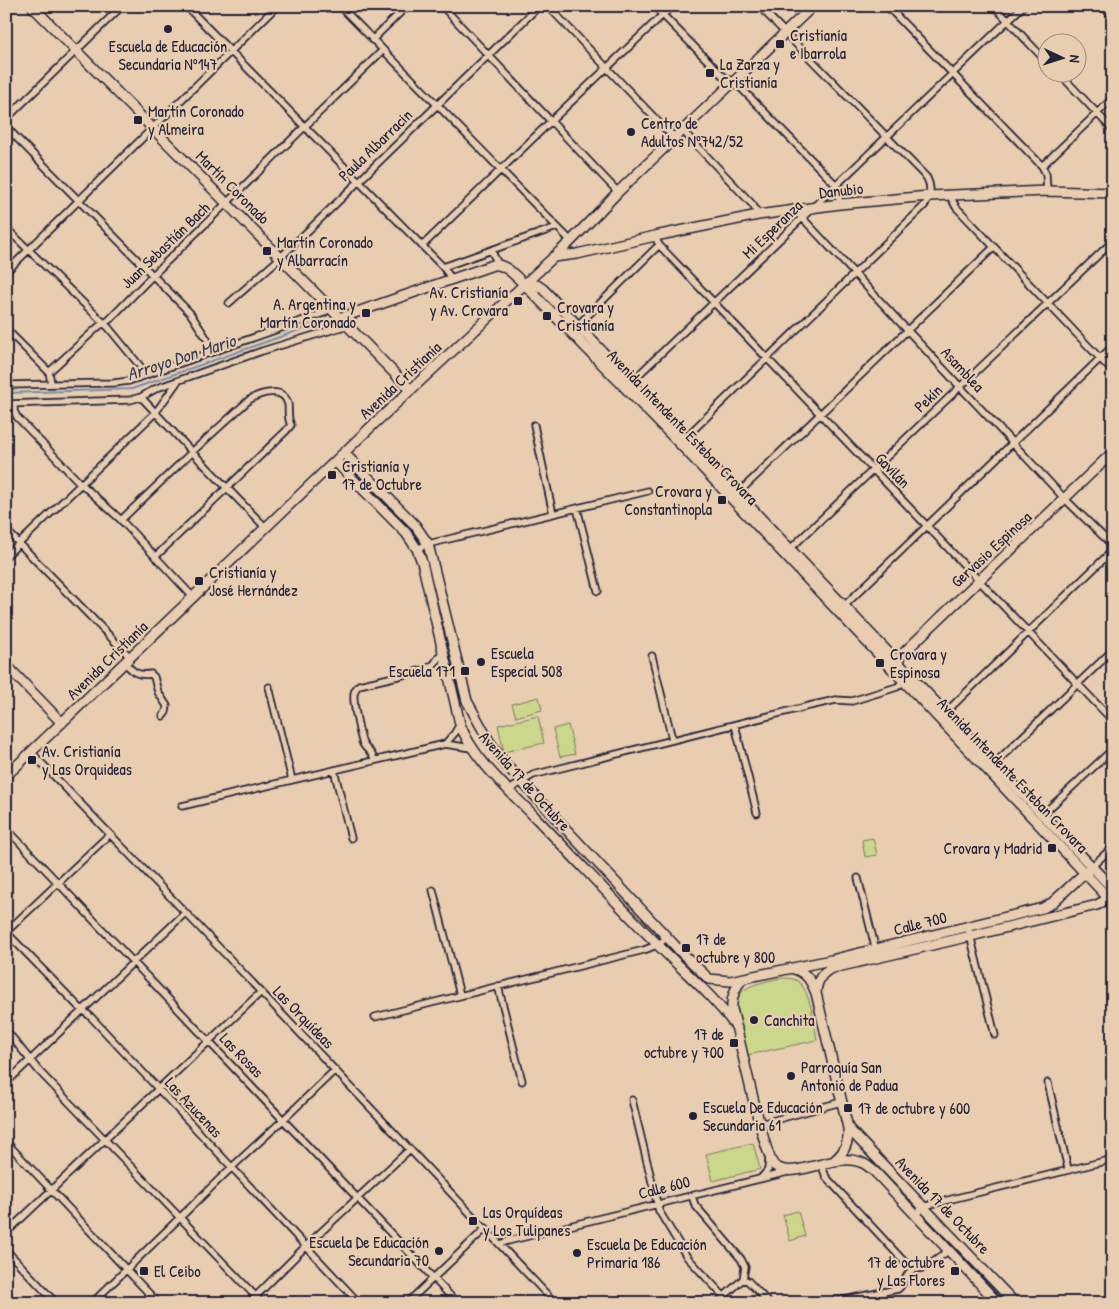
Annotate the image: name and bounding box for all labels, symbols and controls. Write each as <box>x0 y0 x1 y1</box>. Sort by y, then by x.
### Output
marker: Escuela de Educación Secundaria Nº147 <box>162 23 174 35</box>
place label: Cristianía e Ibarrola <box>790 24 847 64</box>
north arrow <box>1036 32 1086 82</box>
place label: Escuela de Educación Secundaria Nº147 <box>109 35 227 75</box>
marker: Cristianía e Ibarrola <box>774 38 786 50</box>
place label: La Zarza y Cristianía <box>720 53 780 93</box>
text: N <box>1066 55 1085 64</box>
marker: La Zarza y Cristianía <box>704 67 716 79</box>
place label: Martín Coronado y Almeira <box>148 100 245 140</box>
street label: Paula Albarracin <box>333 104 417 186</box>
place label: Centro de Adultos Nº742/52 <box>641 112 744 152</box>
marker: Martín Coronado y Almeira <box>132 114 144 126</box>
marker: Centro de Adultos Nº742/52 <box>625 126 637 138</box>
street label: Martín Coronado <box>191 145 275 229</box>
street label: Danubio <box>818 177 865 203</box>
street label: Mi Esperanza <box>737 195 807 263</box>
street label: Juan Sebastián Bach <box>116 197 214 293</box>
place label: Martín Coronado y Albarracín <box>277 231 374 271</box>
marker: Martín Coronado y Albarracín <box>261 245 273 257</box>
place label: Av. Cristianía y Av. Crovara <box>430 281 508 321</box>
place label: A. Argentina y Martín Coronado <box>260 293 357 333</box>
marker: Av. Cristianía y Av. Crovara <box>512 295 524 307</box>
place label: Crovara y Cristianía <box>557 296 614 336</box>
marker: A. Argentina y Martín Coronado <box>360 307 372 319</box>
marker: Crovara y Cristianía <box>541 310 553 322</box>
water label: Arroyo Don Mario <box>123 327 240 386</box>
street label: Avenida Cristianía <box>354 336 446 424</box>
street label: Asamblea <box>936 342 990 396</box>
street label: Avenida Intendente Esteban Crovara <box>603 344 763 510</box>
street label: Pekín <box>909 379 947 417</box>
street label: Gavilán <box>871 447 915 493</box>
place label: Cristianía y 17 de Octubre <box>342 455 422 495</box>
marker: Cristianía y 17 de Octubre <box>326 469 338 481</box>
place label: Crovara y Constantinopla <box>624 480 712 520</box>
marker: Crovara y Constantinopla <box>716 494 728 506</box>
street label: Gervasio Espinosa <box>946 506 1036 592</box>
place label: Cristianía y José Hernández <box>209 561 298 601</box>
marker: Cristianía y José Hernández <box>193 575 205 587</box>
street label: Avenida Cristianía <box>62 616 152 704</box>
place label: Escuela Especial 508 <box>491 642 562 682</box>
place label: Crovara y Espinosa <box>890 643 947 683</box>
marker: Escuela Especial 508 <box>475 656 487 668</box>
marker: Crovara y Espinosa <box>874 657 886 669</box>
place label: Escuela 171 <box>389 660 455 682</box>
marker: Escuela 171 <box>459 665 471 677</box>
street label: Avenida Intendente Esteban Crovara <box>933 692 1093 858</box>
street label: Avenida 17 de Octubre <box>474 726 576 836</box>
place label: Av. Cristianía y Las Orquideas <box>42 740 132 780</box>
marker: Av. Cristianía y Las Orquideas <box>26 754 38 766</box>
place label: Crovara y Madrid <box>943 837 1042 859</box>
marker: Crovara y Madrid <box>1046 842 1058 854</box>
street label: Calle 700 <box>891 906 949 940</box>
place label: 17 de octubre y 800 <box>696 928 775 968</box>
marker: 17 de octubre y 800 <box>680 942 692 954</box>
street label: Las Orquídeas <box>268 981 340 1053</box>
place label: Canchita <box>764 1009 815 1031</box>
marker: Canchita <box>748 1014 760 1026</box>
place label: 17 de octubre y 700 <box>644 1023 725 1063</box>
street label: Las Rosas <box>215 1028 269 1082</box>
marker: 17 de octubre y 700 <box>728 1037 740 1049</box>
place label: Parroquía San Antonio de Padua <box>801 1056 898 1096</box>
marker: Parroquía San Antonio de Padua <box>785 1070 797 1082</box>
street label: Las Azucenas <box>160 1072 228 1142</box>
place label: Escuela De Educación Secundaria 61 <box>703 1096 823 1136</box>
place label: 17 de octubre y 600 <box>858 1097 970 1119</box>
marker: 17 de octubre y 600 <box>842 1102 854 1114</box>
marker: Escuela De Educación Secundaria 61 <box>687 1110 699 1122</box>
street label: Avenida 17 de Octubre <box>891 1152 996 1259</box>
street label: Calle 600 <box>636 1170 692 1204</box>
place label: Las Orquídeas y Los Tulipanes <box>483 1201 570 1241</box>
marker: Las Orquídeas y Los Tulipanes <box>467 1215 479 1227</box>
place label: Escuela De Educación Secundaria 70 <box>309 1231 429 1271</box>
place label: Escuela De Educación Primaria 186 <box>587 1233 707 1273</box>
marker: Escuela De Educación Secundaria 70 <box>433 1245 445 1257</box>
marker: Escuela De Educación Primaria 186 <box>571 1247 583 1259</box>
place label: 17 de octubre y Las Flores <box>868 1251 946 1291</box>
place label: El Ceibo <box>154 1260 201 1282</box>
marker: El Ceibo <box>138 1265 150 1277</box>
marker: 17 de octubre y Las Flores <box>949 1265 961 1277</box>

